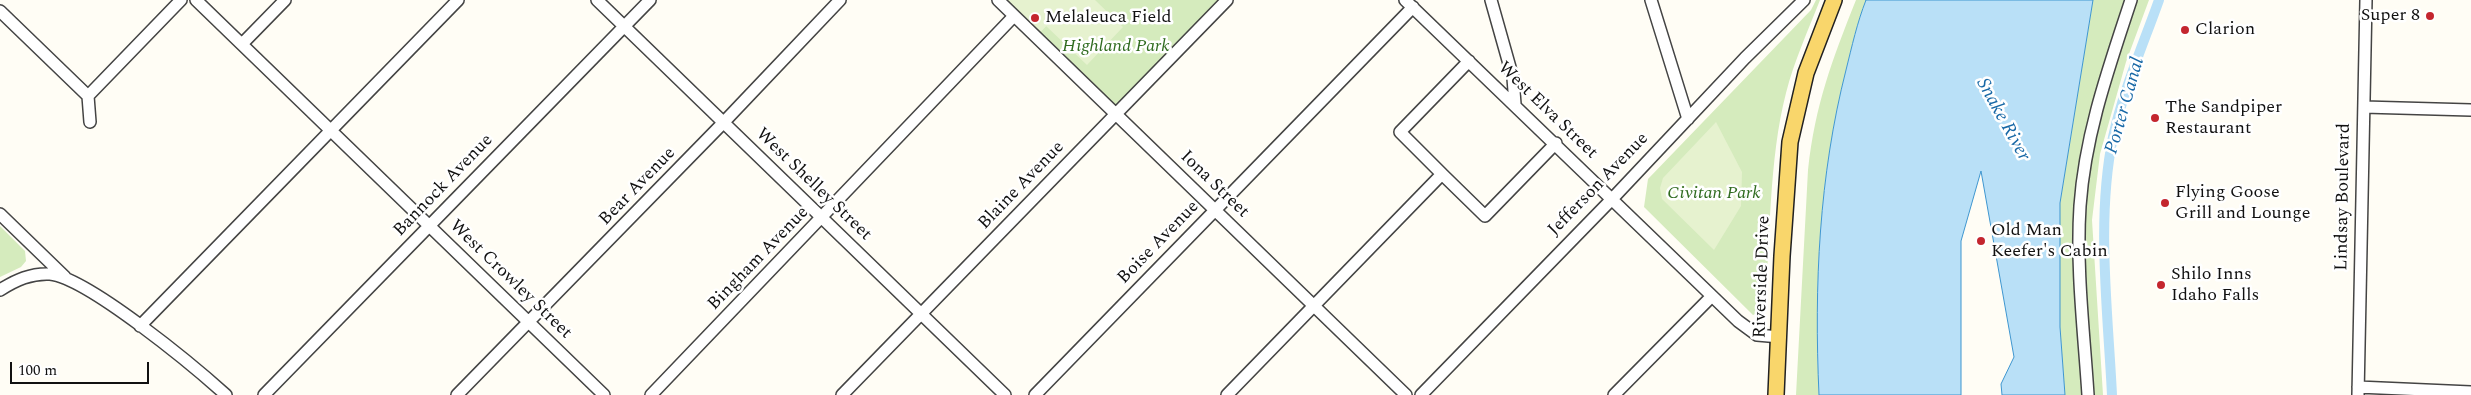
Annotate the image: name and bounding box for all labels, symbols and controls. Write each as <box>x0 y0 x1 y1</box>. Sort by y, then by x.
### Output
place label: Super 8 <box>2361 5 2420 27</box>
place label: Melaleuca Field <box>1045 7 1172 29</box>
marker: Super 8 <box>2424 10 2436 22</box>
marker: Melaleuca Field <box>1029 12 1041 24</box>
place label: Clarion <box>2195 19 2255 41</box>
marker: Clarion <box>2179 24 2191 36</box>
park label: Highland Park <box>1062 36 1170 58</box>
water label: Porter Canal <box>2101 55 2151 157</box>
street label: West Elva Street <box>1492 58 1602 164</box>
water label: Snake River <box>1970 75 2034 165</box>
place label: The Sandpiper Restaurant <box>2165 97 2282 140</box>
marker: The Sandpiper Restaurant <box>2149 112 2161 124</box>
street label: Lindsay Boulevard <box>2332 123 2356 271</box>
street label: West Shelley Street <box>751 124 875 246</box>
street label: Jefferson Avenue <box>1544 129 1654 241</box>
street label: Bannock Avenue <box>390 130 498 242</box>
street label: Blaine Avenue <box>974 137 1070 235</box>
street label: Bear Avenue <box>595 143 681 231</box>
street label: Iona Street <box>1175 147 1253 223</box>
place label: Flying Goose Grill and Lounge <box>2175 182 2310 224</box>
park label: Civitan Park <box>1667 183 1761 205</box>
street label: Boise Avenue <box>1114 197 1204 289</box>
marker: Flying Goose Grill and Lounge <box>2159 197 2171 209</box>
street label: Bingham Avenue <box>704 203 814 315</box>
street label: Riverside Drive <box>1750 215 1776 339</box>
street label: West Crowley Street <box>444 216 576 344</box>
place label: Old Man Keefer's Cabin <box>1991 220 2108 262</box>
marker: Old Man Keefer's Cabin <box>1975 235 1987 247</box>
place label: Shilo Inns Idaho Falls <box>2171 264 2259 306</box>
marker: Shilo Inns Idaho Falls <box>2155 279 2167 291</box>
scale bar <box>12 352 151 384</box>
text: 100 m <box>18 359 57 382</box>

